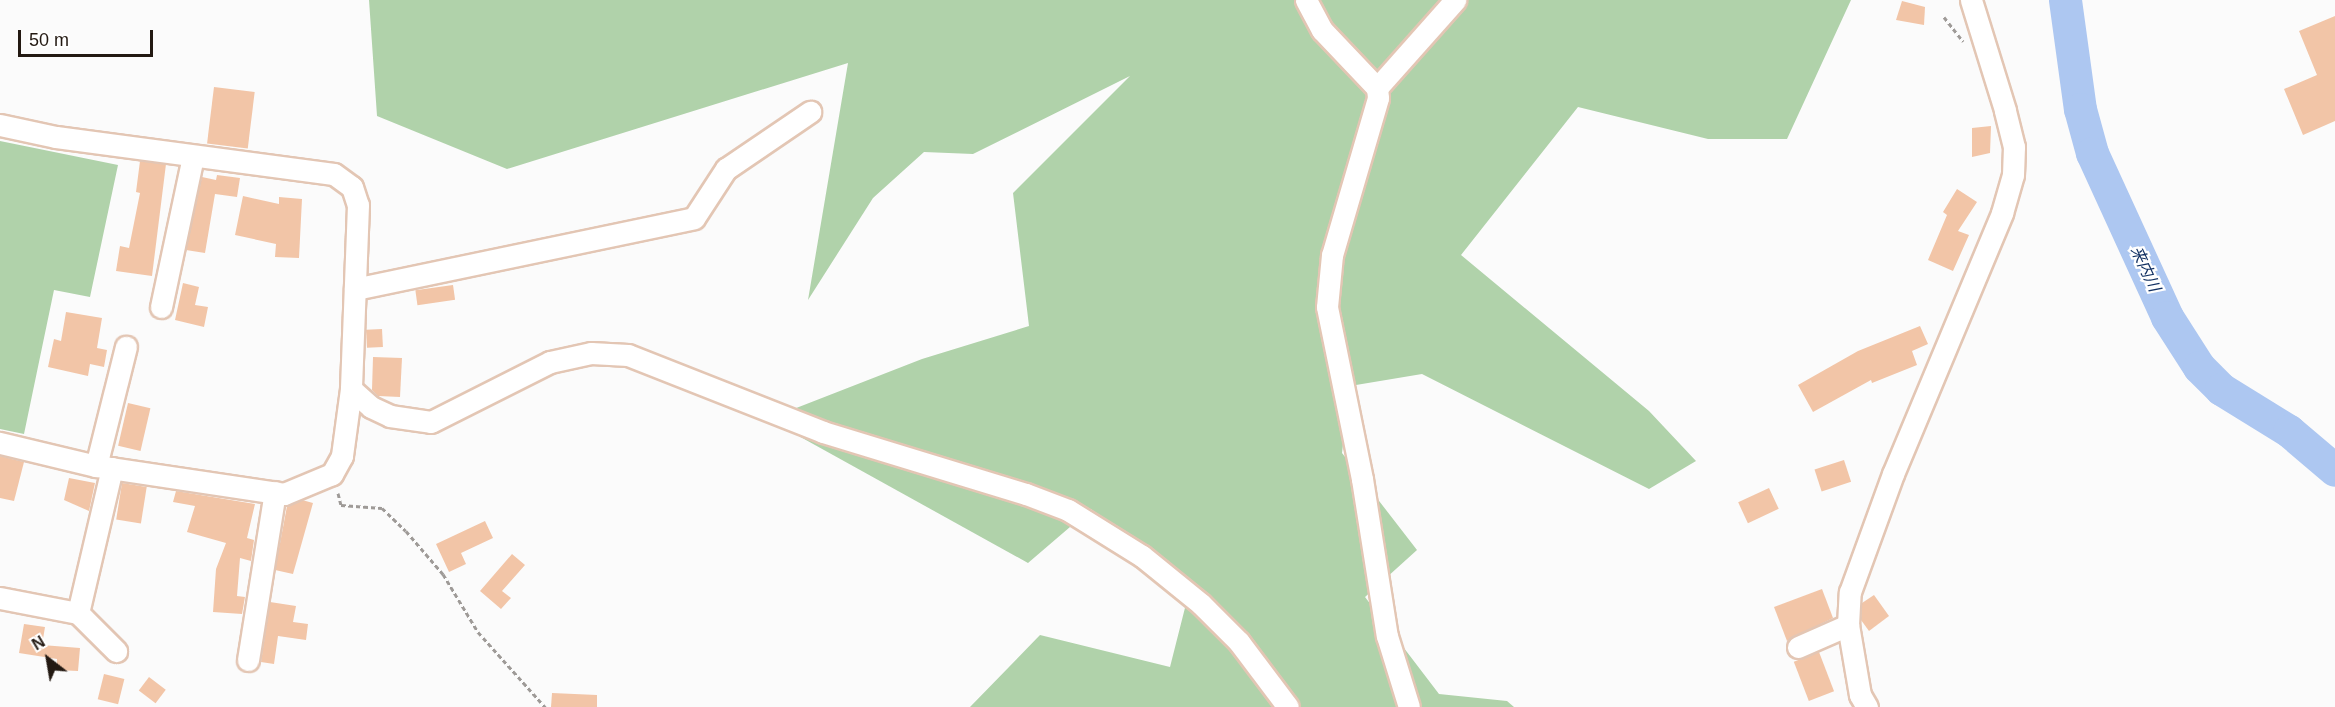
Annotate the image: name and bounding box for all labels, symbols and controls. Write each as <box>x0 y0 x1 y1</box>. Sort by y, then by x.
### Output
scale bar <box>21 18 156 56</box>
text: 50 m <box>29 30 69 50</box>
water label: 来内川 <box>2126 243 2164 295</box>
north arrow <box>18 629 78 689</box>
text: N <box>29 633 48 653</box>

